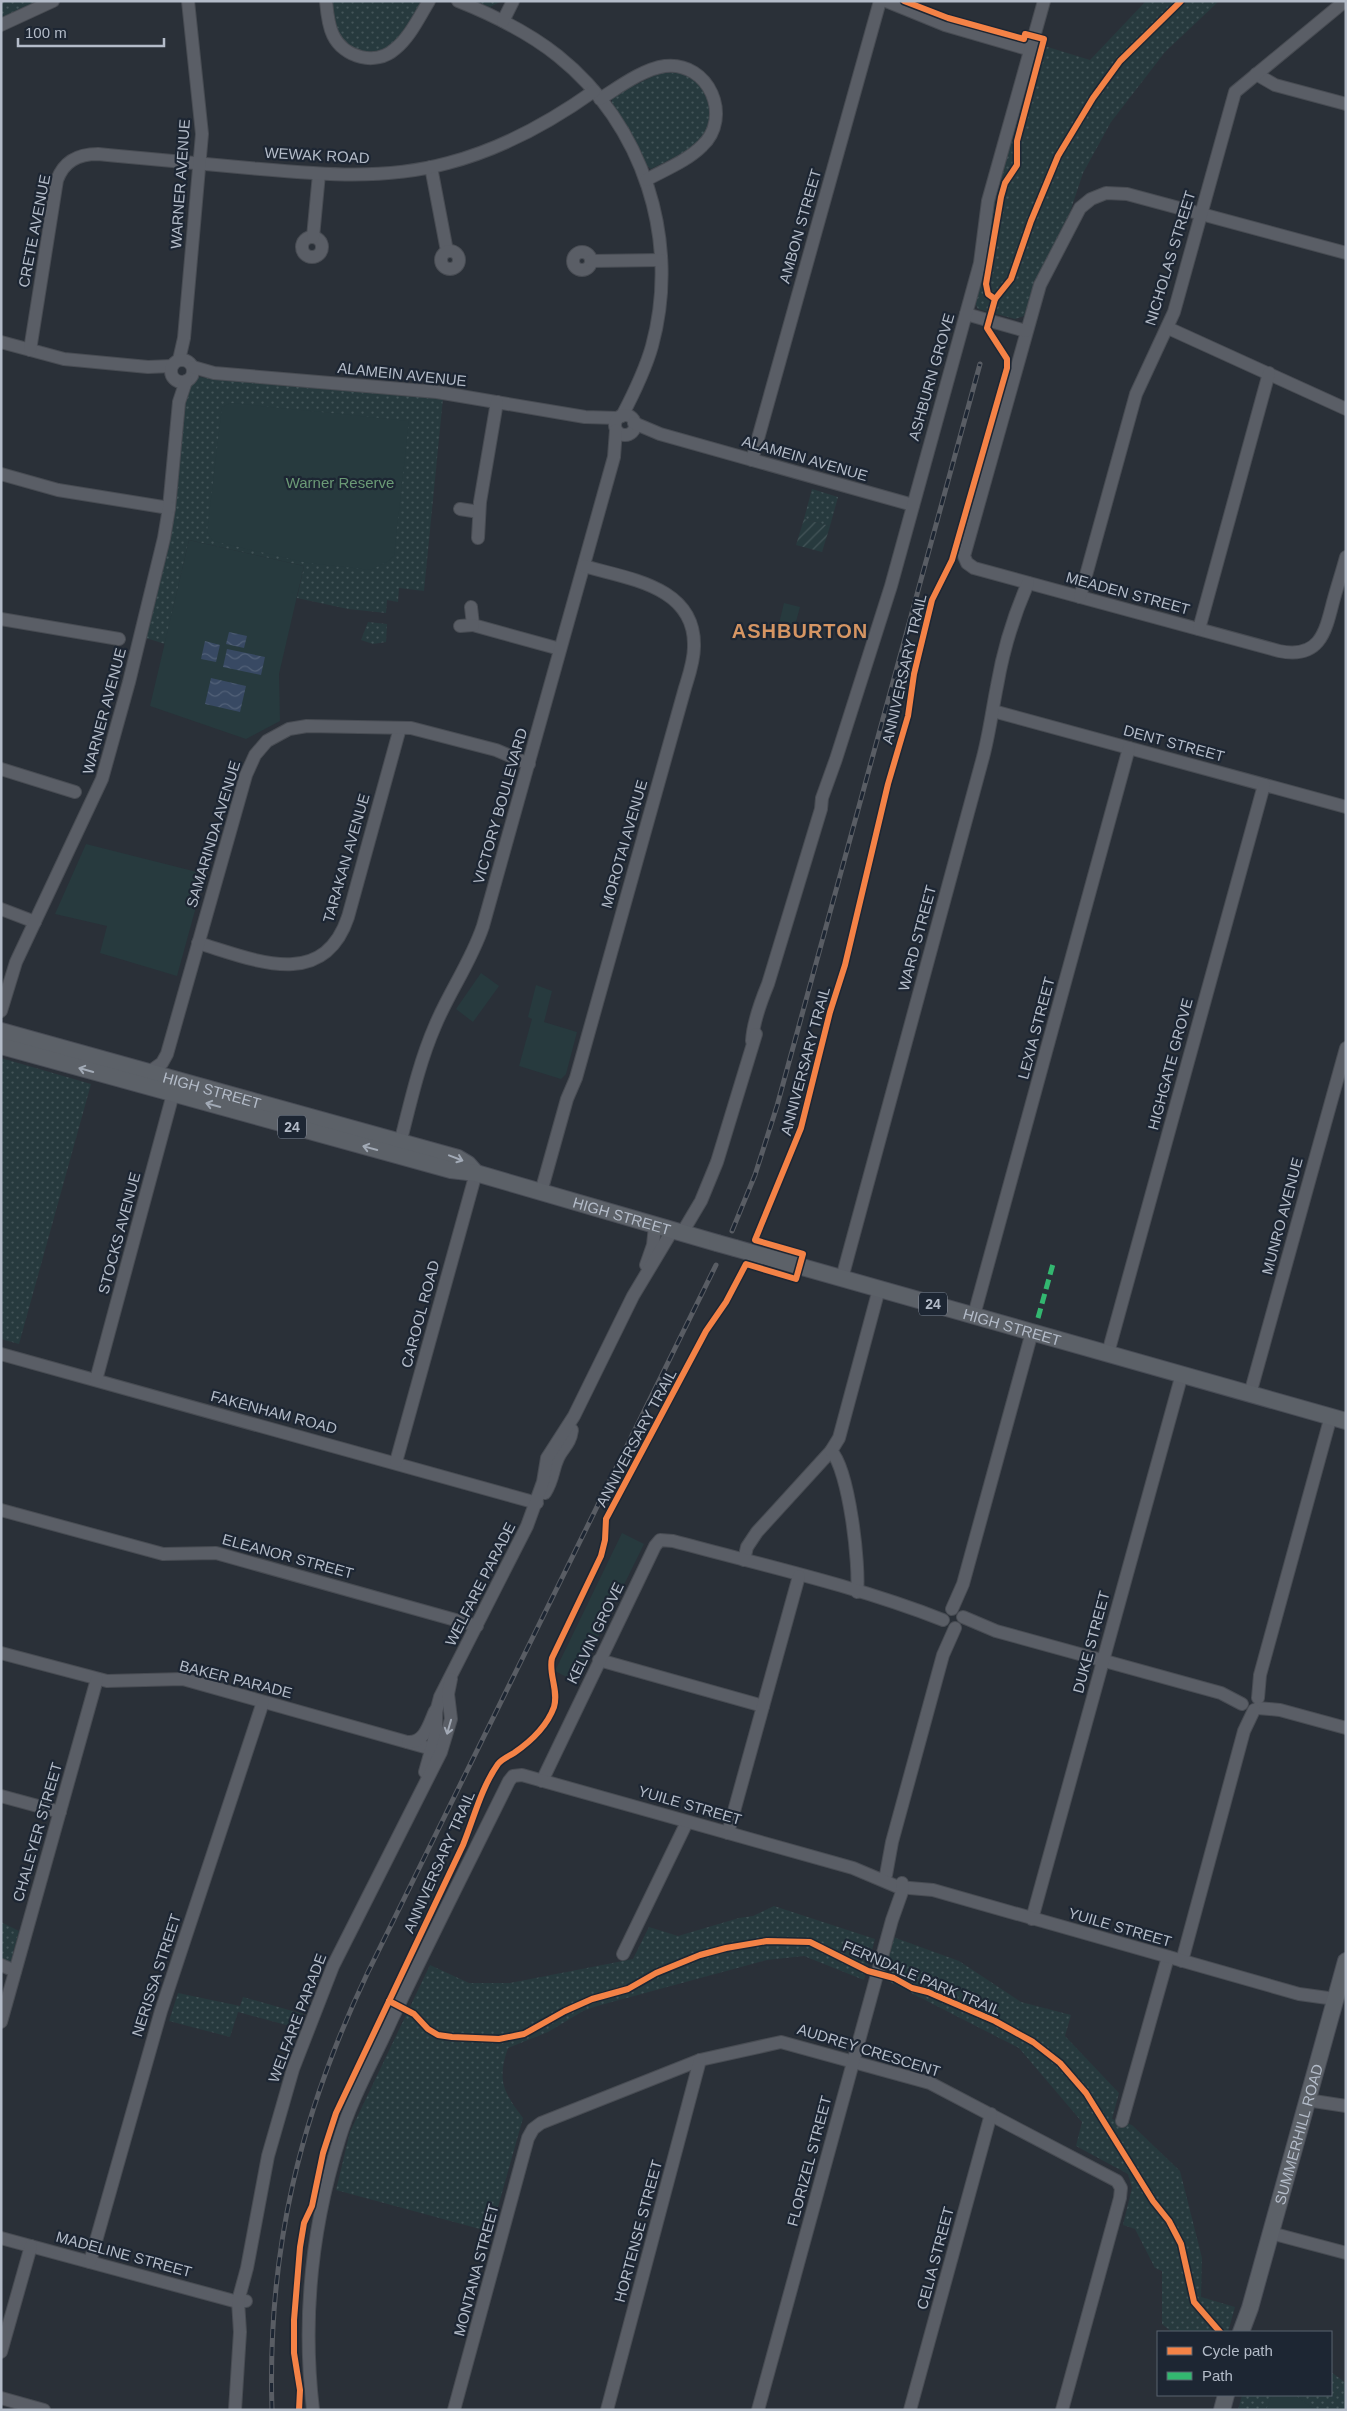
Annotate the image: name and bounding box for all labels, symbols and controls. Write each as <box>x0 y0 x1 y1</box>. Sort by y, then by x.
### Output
scale bar <box>18 15 164 47</box>
text: 100 m <box>25 24 67 41</box>
street label: WARNER AVENUE <box>167 119 193 249</box>
street label: WEWAK ROAD <box>264 144 370 166</box>
street label: AMBON STREET <box>776 167 824 285</box>
street label: CRETE AVENUE <box>15 173 53 289</box>
street label: NICHOLAS STREET <box>1141 189 1199 327</box>
street label: ASHBURN GROVE <box>905 311 957 443</box>
street label: ALAMEIN AVENUE <box>337 359 467 389</box>
street label: ALAMEIN AVENUE <box>740 432 870 484</box>
park label: Warner Reserve <box>286 474 394 491</box>
street label: MEADEN STREET <box>1064 568 1192 618</box>
street label: ANNIVERSARY TRAIL <box>878 592 930 746</box>
district label: ASHBURTON <box>732 620 868 642</box>
street label: WARNER AVENUE <box>79 646 129 776</box>
street label: DENT STREET <box>1122 721 1226 765</box>
street label: VICTORY BOULEVARD <box>470 726 530 886</box>
street label: SAMARINDA AVENUE <box>183 759 243 909</box>
street label: MOROTAI AVENUE <box>598 778 650 910</box>
street label: TARAKAN AVENUE <box>319 791 373 925</box>
street label: WARD STREET <box>895 883 939 993</box>
street label: LEXIA STREET <box>1014 975 1058 1081</box>
street label: ANNIVERSARY TRAIL <box>777 985 833 1137</box>
street label: HIGHGATE GROVE <box>1144 996 1196 1132</box>
one-way arrow <box>78 1065 94 1075</box>
street label: HIGH STREET <box>161 1068 263 1111</box>
one-way arrow <box>206 1100 222 1110</box>
road number: 24 <box>278 1116 306 1138</box>
one-way arrow <box>362 1143 378 1153</box>
one-way arrow <box>448 1154 463 1163</box>
street label: MUNRO AVENUE <box>1258 1156 1306 1276</box>
street label: STOCKS AVENUE <box>95 1170 143 1296</box>
street label: HIGH STREET <box>571 1193 673 1238</box>
street label: CAROOL ROAD <box>398 1258 443 1369</box>
road number: 24 <box>919 1292 947 1316</box>
street label: HIGH STREET <box>961 1305 1063 1348</box>
street label: ANNIVERSARY TRAIL <box>592 1366 680 1510</box>
street label: FAKENHAM ROAD <box>209 1387 339 1437</box>
street label: WELFARE PARADE <box>441 1519 519 1649</box>
street label: ELEANOR STREET <box>221 1530 355 1582</box>
street label: KELVIN GROVE <box>563 1580 627 1686</box>
street label: DUKE STREET <box>1069 1589 1113 1695</box>
street label: BAKER PARADE <box>178 1657 294 1701</box>
one-way arrow <box>444 1718 453 1734</box>
street label: CHALEYER STREET <box>9 1760 65 1904</box>
street label: YUILE STREET <box>636 1782 744 1828</box>
street label: ANNIVERSARY TRAIL <box>400 1788 478 1936</box>
street label: YUILE STREET <box>1066 1904 1174 1950</box>
street label: NERISSA STREET <box>128 1911 184 2039</box>
street label: FERNDALE PARK TRAIL <box>840 1937 1004 2019</box>
street label: WELFARE PARADE <box>265 1951 329 2085</box>
street label: AUDREY CRESCENT <box>795 2020 943 2080</box>
street label: SUMMERHILL ROAD <box>1271 2062 1326 2207</box>
street label: FLORIZEL STREET <box>783 2094 835 2228</box>
street label: HORTENSE STREET <box>611 2158 665 2304</box>
street label: MONTANA STREET <box>450 2202 502 2338</box>
street label: CELIA STREET <box>913 2205 957 2311</box>
street label: MADELINE STREET <box>54 2228 194 2280</box>
legend <box>1157 2331 1332 2396</box>
text: Cycle path <box>1202 2342 1273 2359</box>
text: Path <box>1202 2367 1233 2384</box>

